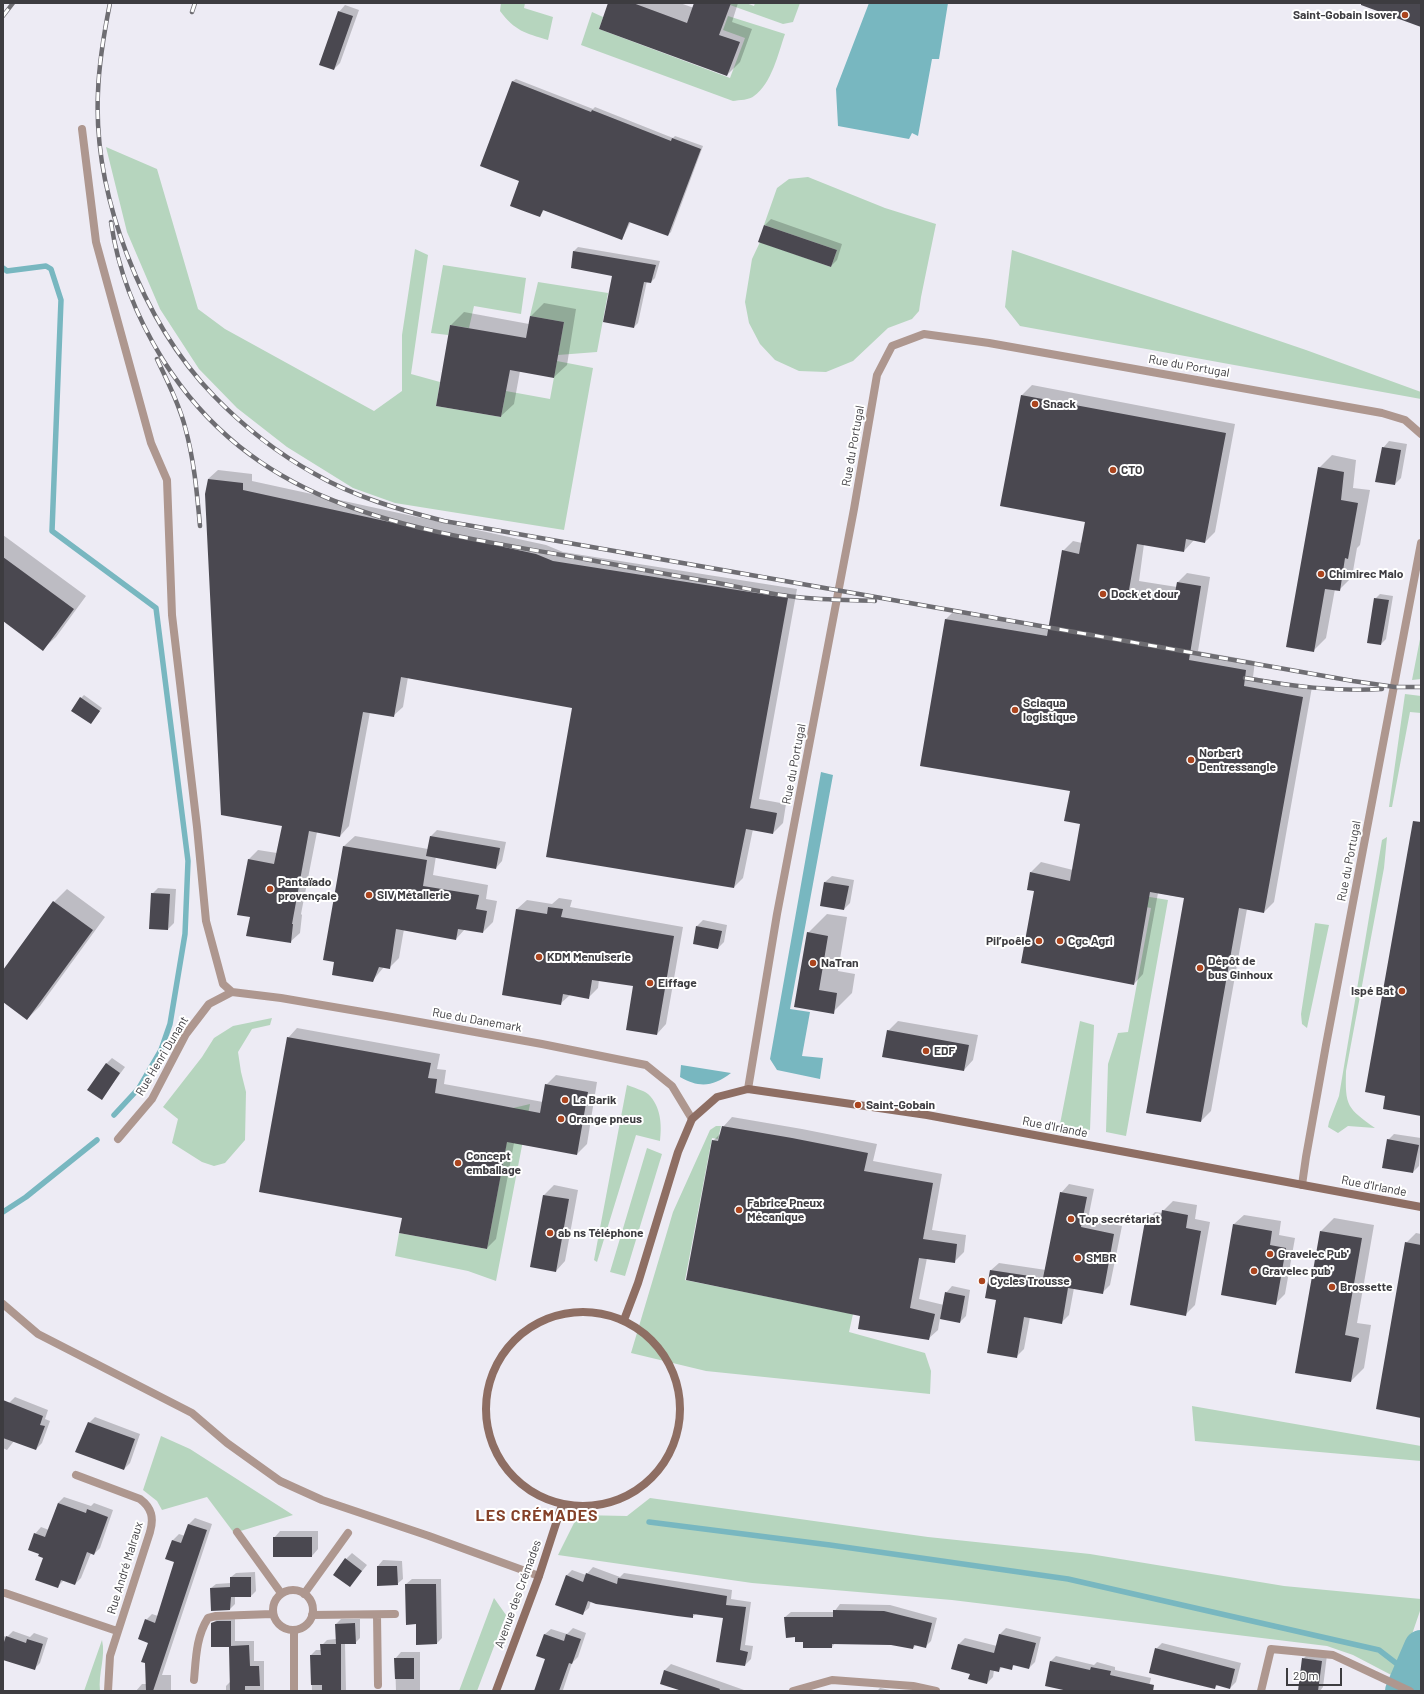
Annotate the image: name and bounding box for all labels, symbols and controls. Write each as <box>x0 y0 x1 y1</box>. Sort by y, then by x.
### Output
place label: Saint-Gobain Isover <box>1293 8 1397 22</box>
marker: Saint-Gobain Isover <box>1400 10 1410 20</box>
street label: Rue du Portugal <box>1147 352 1231 380</box>
place label: Snack <box>1043 397 1076 411</box>
marker: Snack <box>1030 399 1040 409</box>
street label: Rue du Portugal <box>839 404 867 488</box>
place label: CTO <box>1121 463 1142 477</box>
marker: CTO <box>1108 465 1118 475</box>
place label: Chimirec Malo <box>1329 567 1403 581</box>
marker: Chimirec Malo <box>1316 569 1326 579</box>
place label: Dock et dour <box>1111 587 1178 601</box>
marker: Dock et dour <box>1098 589 1108 599</box>
place label: Sciaqua logistique <box>1023 696 1076 724</box>
marker: Sciaqua logistique <box>1010 705 1020 715</box>
street label: Rue du Portugal <box>779 722 809 806</box>
place label: Norbert Dentressangle <box>1199 746 1276 774</box>
marker: Norbert Dentressangle <box>1186 755 1196 765</box>
street label: Rue du Portugal <box>1334 819 1364 903</box>
place label: Pantaïado provençale <box>278 875 337 903</box>
marker: Pantaïado provençale <box>265 884 275 894</box>
place label: SIV Métallerie <box>377 888 450 902</box>
marker: SIV Métallerie <box>364 890 374 900</box>
place label: Pil’poêle <box>986 934 1031 948</box>
place label: Cgc Agri <box>1068 934 1113 948</box>
marker: Pil’poêle <box>1034 936 1044 946</box>
marker: Cgc Agri <box>1055 936 1065 946</box>
place label: KDM Menuiserie <box>547 950 631 964</box>
marker: KDM Menuiserie <box>534 952 544 962</box>
place label: Dépôt de bus Ginhoux <box>1208 954 1273 982</box>
place label: NaTran <box>821 956 859 970</box>
marker: NaTran <box>808 958 818 968</box>
marker: Dépôt de bus Ginhoux <box>1195 963 1205 973</box>
place label: Eiffage <box>658 976 697 990</box>
marker: Eiffage <box>645 978 655 988</box>
place label: Ispé Bat <box>1351 984 1394 998</box>
marker: Ispé Bat <box>1397 986 1407 996</box>
street label: Rue du Danemark <box>431 1005 523 1035</box>
street label: Rue Henri Dunant <box>133 1014 191 1098</box>
place label: EDF <box>934 1044 955 1058</box>
marker: EDF <box>921 1046 931 1056</box>
place label: La Barik <box>573 1093 616 1107</box>
marker: La Barik <box>560 1095 570 1105</box>
place label: Saint-Gobain <box>866 1098 935 1112</box>
marker: Saint-Gobain <box>853 1100 863 1110</box>
place label: Orange pneus <box>569 1112 642 1126</box>
marker: Orange pneus <box>556 1114 566 1124</box>
street label: Rue d'Irlande <box>1021 1114 1089 1140</box>
place label: Concept emballage <box>466 1149 521 1177</box>
marker: Concept emballage <box>453 1158 463 1168</box>
street label: Rue d'Irlande <box>1340 1173 1408 1199</box>
place label: Fabrice Pneux Mécanique <box>747 1196 822 1224</box>
marker: Fabrice Pneux Mécanique <box>734 1205 744 1215</box>
place label: Top secrétariat <box>1079 1212 1160 1226</box>
marker: Top secrétariat <box>1066 1214 1076 1224</box>
place label: ab ns Téléphone <box>558 1226 644 1240</box>
marker: ab ns Téléphone <box>545 1228 555 1238</box>
place label: Gravelec Pub' <box>1278 1247 1349 1261</box>
marker: Gravelec Pub' <box>1265 1249 1275 1259</box>
place label: SMBR <box>1086 1251 1117 1265</box>
marker: SMBR <box>1073 1253 1083 1263</box>
place label: Gravelec pub' <box>1262 1264 1332 1278</box>
marker: Gravelec pub' <box>1249 1266 1259 1276</box>
place label: Cycles Trousse <box>990 1274 1070 1288</box>
marker: Cycles Trousse <box>977 1276 987 1286</box>
place label: Brossette <box>1340 1280 1393 1294</box>
marker: Brossette <box>1327 1282 1337 1292</box>
district label: LES CRÉMADES <box>475 1506 599 1526</box>
street label: Rue André Malraux <box>104 1520 146 1616</box>
street label: Avenue des Crémades <box>492 1538 544 1650</box>
scale bar <box>1288 1660 1344 1686</box>
text: 20 m <box>1293 1668 1319 1682</box>

